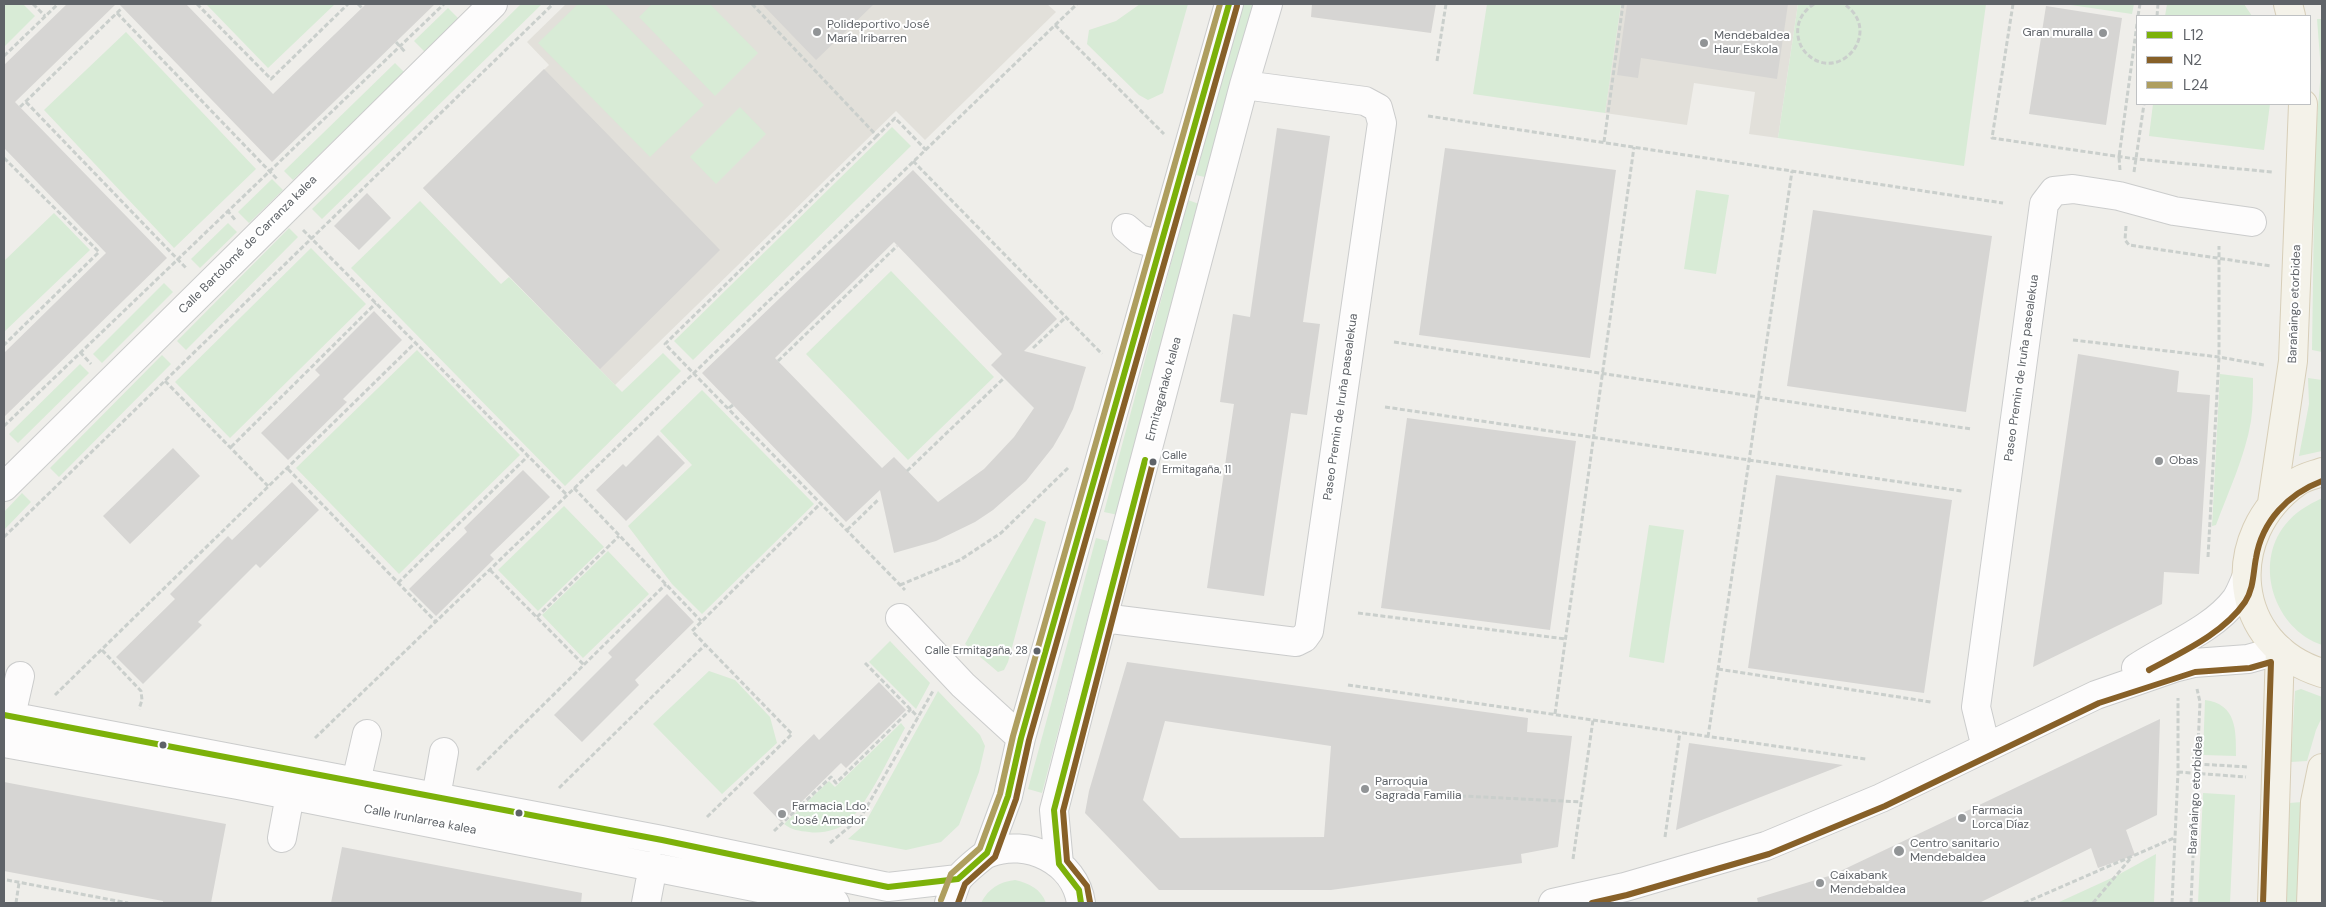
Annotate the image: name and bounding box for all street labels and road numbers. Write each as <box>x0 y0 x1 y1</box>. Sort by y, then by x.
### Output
street label: Calle Bartolomé de Carranza kalea <box>176 173 320 317</box>
street label: Barañaingo etorbidea <box>2286 244 2304 364</box>
street label: Paseo Premin de Iruña pasealekua <box>2002 274 2042 462</box>
street label: Paseo Premin de Iruña pasealekua <box>1321 313 1361 501</box>
street label: Ermitagañako kalea <box>1143 335 1185 443</box>
street label: Barañaingo etorbidea <box>2186 735 2206 855</box>
street label: Calle Irunlarrea kalea <box>362 802 478 838</box>

